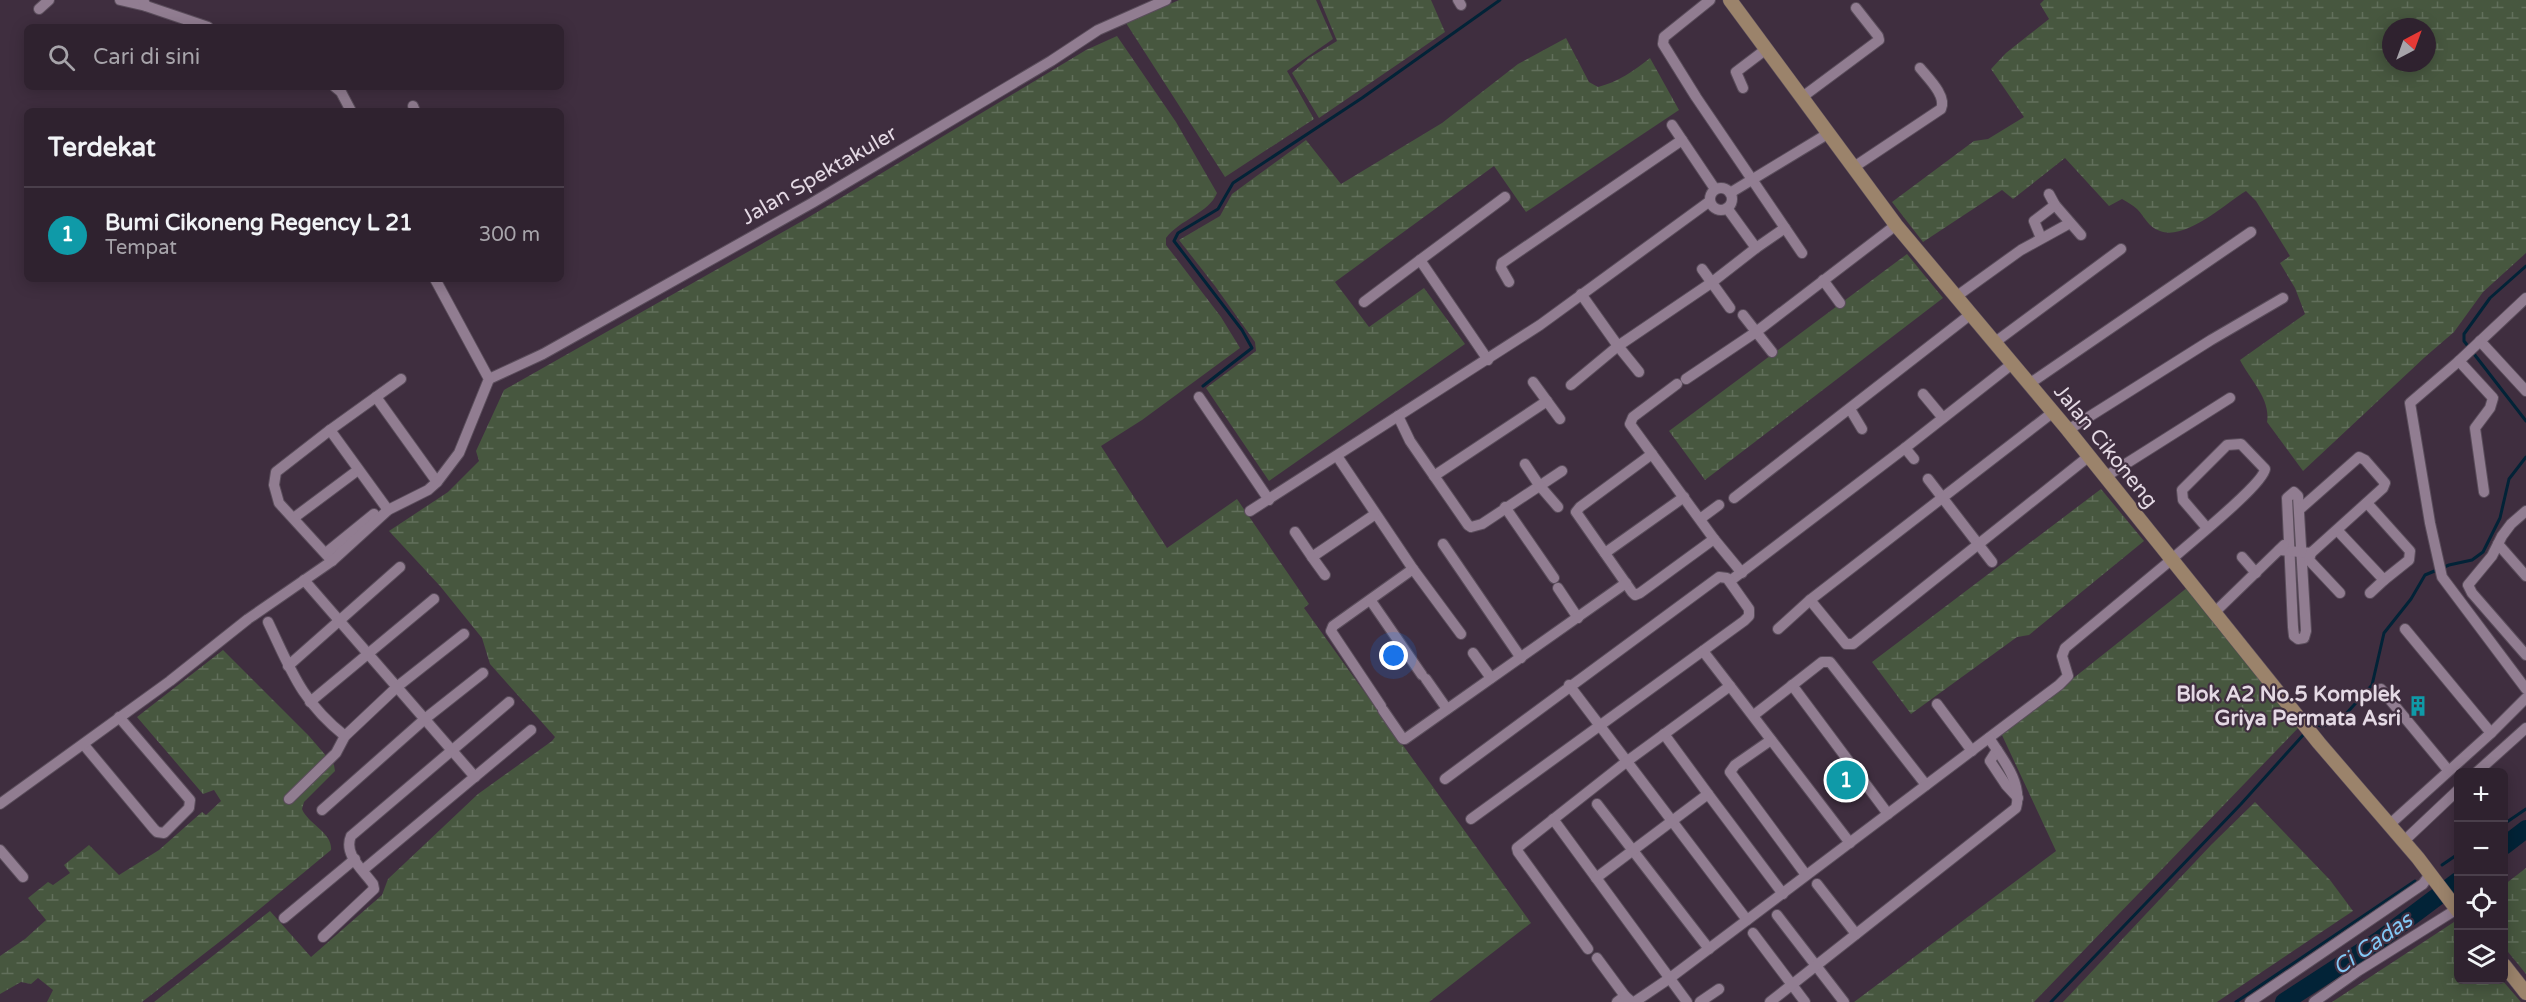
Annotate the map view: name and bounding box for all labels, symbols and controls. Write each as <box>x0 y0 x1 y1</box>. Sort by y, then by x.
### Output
north arrow <box>2382 18 2436 72</box>
search box <box>24 24 564 90</box>
icon: search <box>45 41 78 74</box>
text: Cari di sini <box>93 44 200 70</box>
street label: Jalan Spektakuler <box>737 121 901 230</box>
text: Terdekat <box>48 132 156 163</box>
text: Bumi Cikoneng Regency L 21 <box>105 210 413 236</box>
text: 1 <box>61 223 74 247</box>
text: 300 m <box>479 223 540 247</box>
text: Tempat <box>105 236 177 260</box>
street label: Jalan Cikoneng <box>2048 380 2163 513</box>
your location <box>1379 641 1408 670</box>
place label: Blok A2 No.5 Komplek Griya Permata Asri <box>2176 682 2402 731</box>
building icon: Blok A2 No.5 Komplek Griya Permata Asri <box>2406 694 2430 718</box>
pin: 1 <box>1826 758 1866 802</box>
map controls <box>2454 768 2508 984</box>
button: + <box>2454 768 2508 822</box>
button: − <box>2454 822 2508 876</box>
button: locate <box>2454 876 2508 930</box>
water label: Ci Cadas <box>2328 906 2418 981</box>
button: layers <box>2454 930 2508 984</box>

